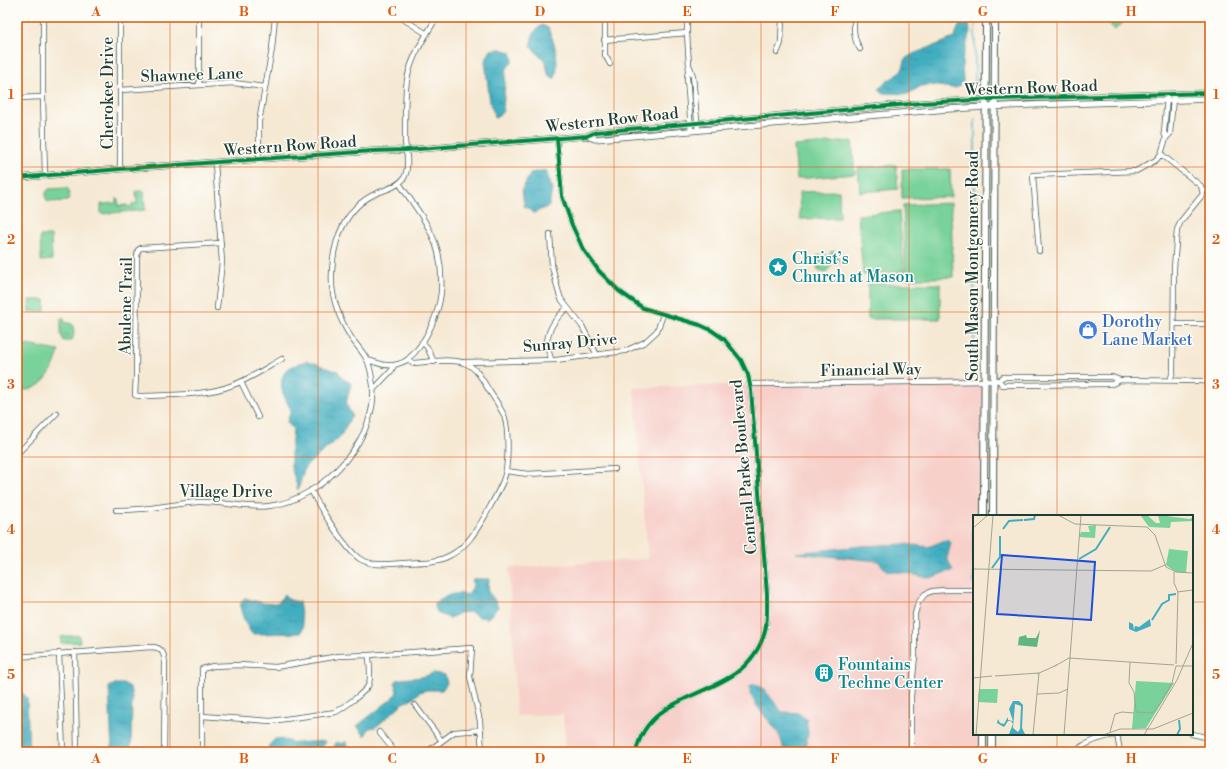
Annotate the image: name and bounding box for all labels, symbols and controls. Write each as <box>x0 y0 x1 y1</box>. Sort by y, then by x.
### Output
text: A <box>90 4 101 20</box>
text: B <box>239 4 249 20</box>
text: C <box>387 4 397 20</box>
text: D <box>535 4 545 20</box>
text: E <box>682 4 692 20</box>
text: F <box>830 4 840 20</box>
text: G <box>978 4 989 20</box>
text: H <box>1126 4 1137 20</box>
street label: Cherokee Drive <box>98 37 118 149</box>
street label: Shawnee Lane <box>140 63 244 87</box>
street label: Western Row Road <box>963 76 1098 100</box>
text: 1 <box>8 87 15 103</box>
text: 1 <box>1213 87 1220 103</box>
street label: Western Row Road <box>544 103 679 137</box>
street label: Western Row Road <box>222 131 357 161</box>
street label: South Mason Montgomery Road <box>963 151 983 381</box>
text: 2 <box>7 232 15 248</box>
text: 2 <box>1212 232 1220 248</box>
place label: Christ’s Church at Mason <box>792 249 914 287</box>
street label: Abulene Trail <box>115 256 137 356</box>
place icon: Christ’s Church at Mason <box>767 256 789 278</box>
place label: Dorothy Lane Market <box>1102 312 1193 350</box>
shop icon: Dorothy Lane Market <box>1077 319 1099 341</box>
street label: Sunray Drive <box>522 329 618 357</box>
street label: Financial Way <box>820 359 922 381</box>
text: 3 <box>7 377 15 393</box>
text: 3 <box>1212 377 1220 393</box>
street label: Central Parke Boulevard <box>726 378 762 555</box>
street label: Village Drive <box>178 482 273 502</box>
inset map <box>973 515 1193 735</box>
text: 4 <box>7 522 16 538</box>
text: 4 <box>1212 522 1221 538</box>
place label: Fountains Techne Center <box>838 655 944 693</box>
building icon: Fountains Techne Center <box>813 662 835 684</box>
text: 5 <box>7 667 15 683</box>
text: 5 <box>1212 667 1220 683</box>
text: A <box>90 751 101 767</box>
text: B <box>239 751 249 767</box>
text: C <box>387 751 397 767</box>
text: D <box>535 751 545 767</box>
text: E <box>682 751 692 767</box>
text: F <box>830 751 840 767</box>
text: G <box>978 751 989 767</box>
text: H <box>1126 751 1137 767</box>

